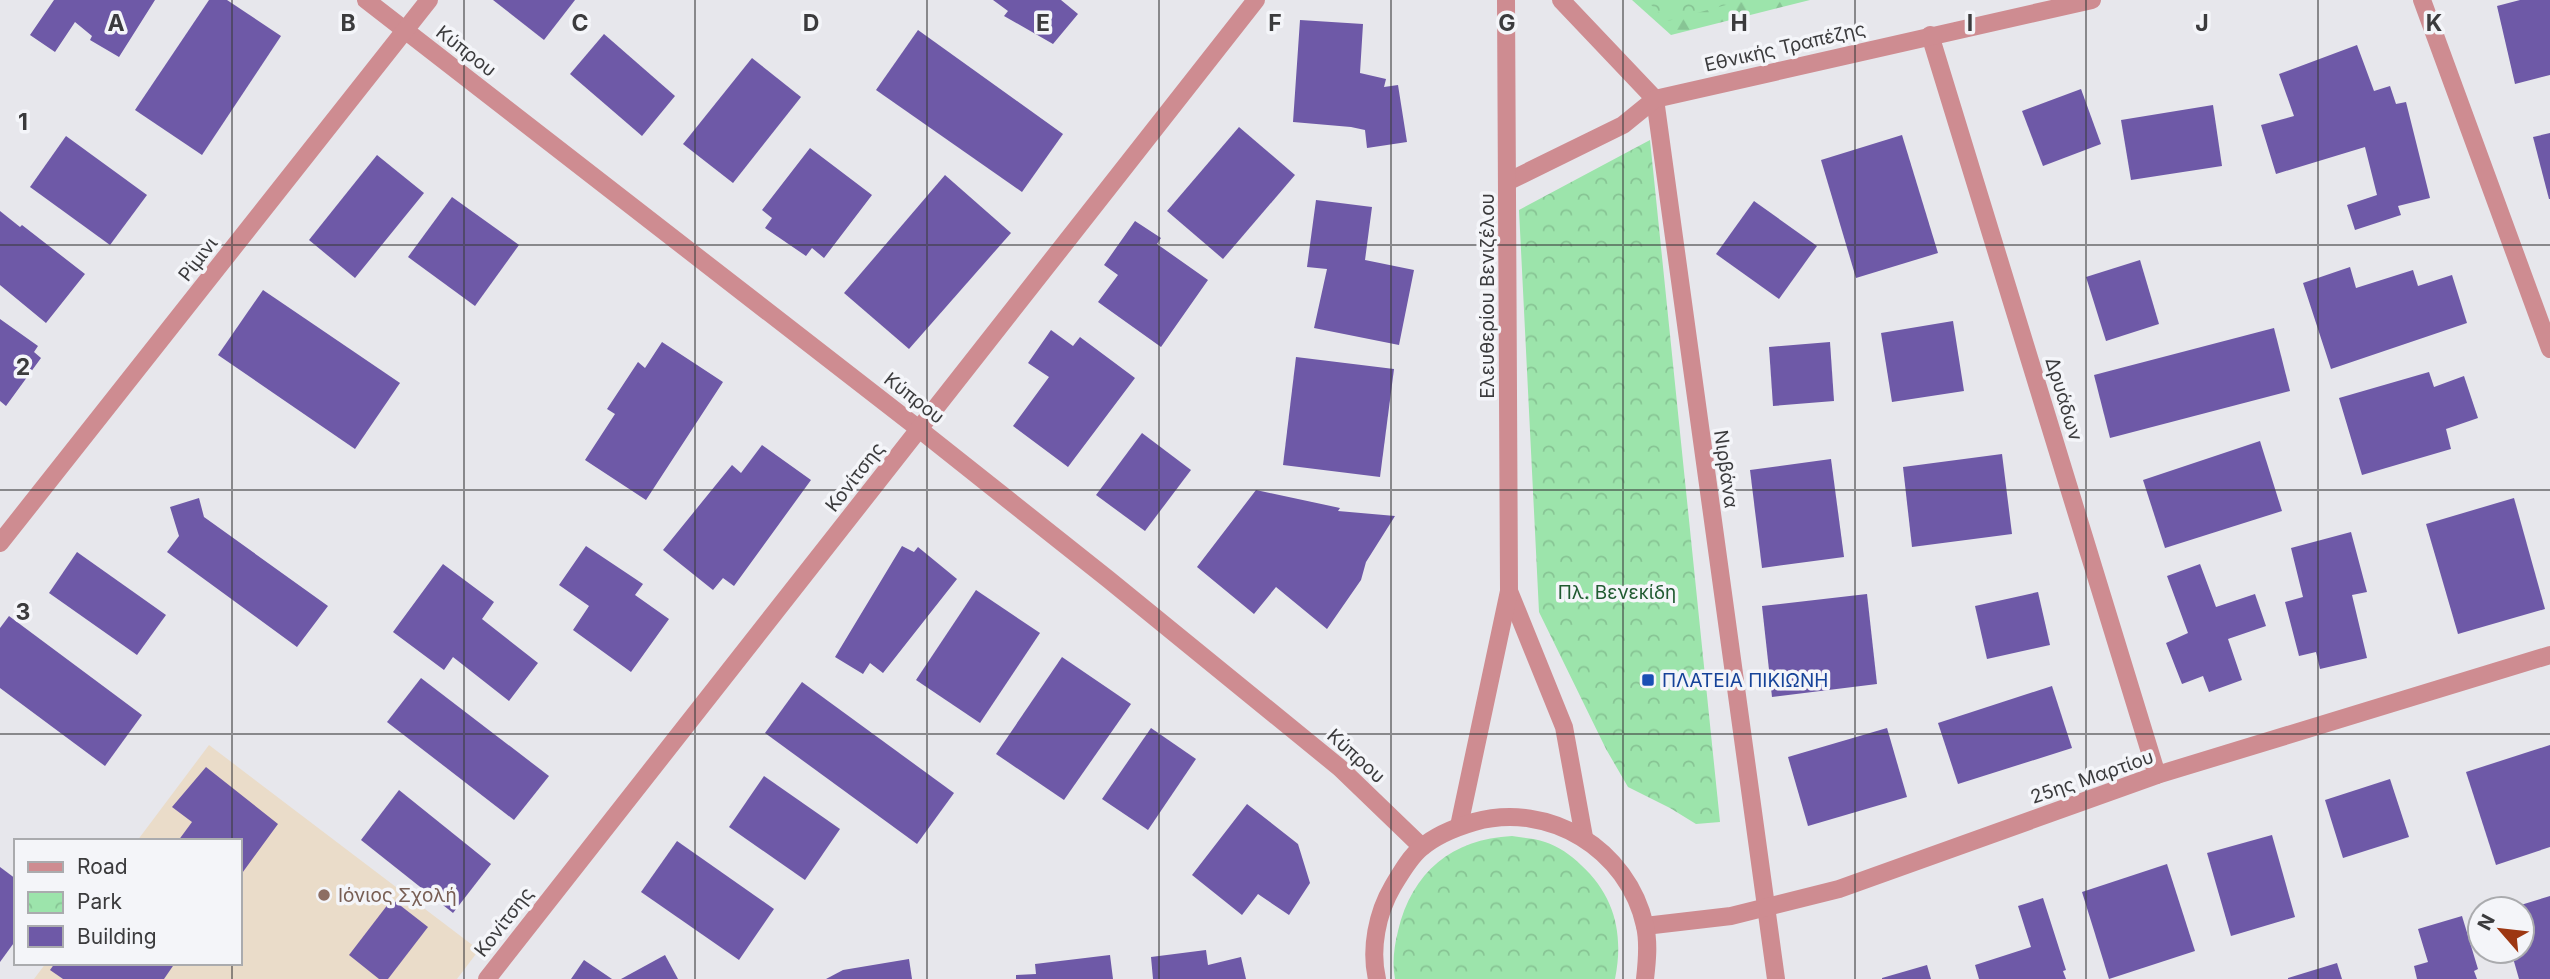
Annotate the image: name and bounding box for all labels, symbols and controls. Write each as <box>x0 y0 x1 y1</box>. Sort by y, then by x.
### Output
text: A <box>107 9 125 37</box>
text: B <box>340 9 356 37</box>
text: C <box>571 9 589 37</box>
text: D <box>803 9 819 37</box>
text: E <box>1036 9 1050 37</box>
text: F <box>1268 9 1282 37</box>
text: G <box>1498 9 1516 37</box>
text: H <box>1730 9 1748 37</box>
text: I <box>1967 9 1973 37</box>
text: J <box>2195 9 2209 37</box>
text: K <box>2426 9 2442 37</box>
street label: Εθνικής Τραπέζης <box>1702 17 1868 77</box>
street label: Κύπρου <box>431 20 501 82</box>
text: 1 <box>18 108 28 136</box>
street label: Ελευθερίου Βενιζέλου <box>1476 193 1499 399</box>
street label: Ρίμινι <box>174 232 222 286</box>
text: 2 <box>16 353 30 381</box>
street label: Δρυάδων <box>2040 355 2088 443</box>
street label: Κύπρου <box>879 367 949 429</box>
street label: Νιρβάνα <box>1709 429 1743 509</box>
street label: Κονίτσης <box>821 438 889 516</box>
park label: Πλ. Βενεκίδη <box>1558 581 1676 604</box>
text: 3 <box>16 598 30 626</box>
place label: ΠΛΑΤΕΙΑ ΠΙΚΙΩΝΗ <box>1662 669 1828 692</box>
marker: ΠΛΑΤΕΙΑ ΠΙΚΙΩΝΗ <box>1640 672 1656 688</box>
street label: Κύπρου <box>1322 724 1390 788</box>
street label: 25ης Μαρτίου <box>2027 745 2157 809</box>
legend <box>14 839 242 965</box>
text: Road <box>77 854 128 879</box>
street label: Κονίτσης <box>470 883 538 961</box>
place label: Ιόνιος Σχολή <box>338 884 457 907</box>
marker: Ιόνιος Σχολή <box>316 887 332 903</box>
text: Park <box>77 889 122 914</box>
north arrow <box>2466 895 2536 965</box>
text: N <box>2473 910 2500 934</box>
text: Building <box>77 924 157 949</box>

